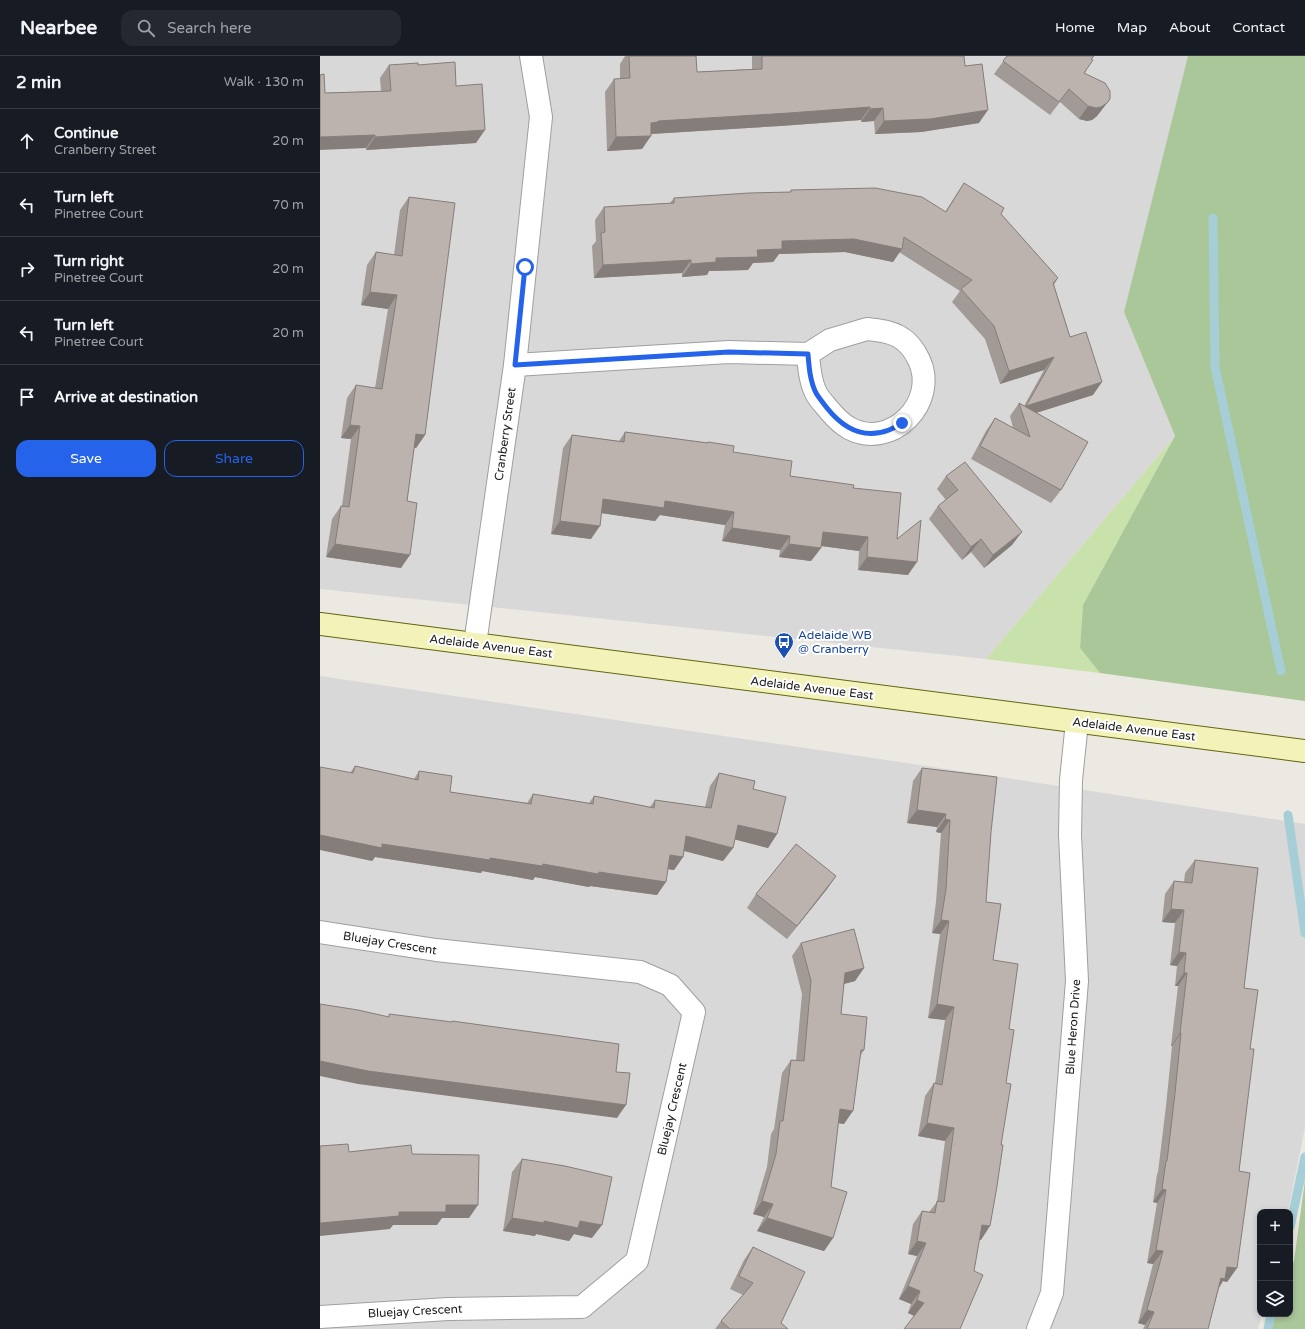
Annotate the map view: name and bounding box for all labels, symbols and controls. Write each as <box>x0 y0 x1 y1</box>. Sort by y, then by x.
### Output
search box <box>121 10 401 46</box>
text: Nearbee <box>20 17 97 39</box>
icon: search <box>135 17 157 39</box>
text: Search here <box>167 19 252 37</box>
text: Home <box>1055 19 1095 36</box>
text: Map <box>1117 19 1147 36</box>
text: About <box>1169 19 1211 36</box>
text: Contact <box>1233 19 1285 36</box>
text: 2 min <box>16 72 61 93</box>
text: Walk · 130 m <box>224 74 304 90</box>
text: Continue <box>54 124 118 142</box>
icon: ahead <box>16 130 38 152</box>
text: 20 m <box>272 133 304 149</box>
text: Cranberry Street <box>54 142 156 158</box>
text: Turn left <box>54 188 114 206</box>
icon: left <box>16 194 38 216</box>
text: 70 m <box>272 197 304 213</box>
text: Pinetree Court <box>54 206 144 222</box>
text: Turn right <box>54 252 124 270</box>
icon: right <box>16 258 38 280</box>
route start <box>516 258 534 276</box>
text: 20 m <box>272 261 304 277</box>
text: Pinetree Court <box>54 270 144 286</box>
text: Turn left <box>54 316 114 334</box>
icon: left <box>16 322 38 344</box>
text: 20 m <box>272 325 304 341</box>
text: Pinetree Court <box>54 334 144 350</box>
icon: arrive <box>16 386 38 408</box>
street label: Cranberry Street <box>492 386 519 482</box>
text: Arrive at destination <box>54 388 198 406</box>
route end <box>893 414 911 432</box>
button: Save <box>16 440 156 477</box>
button: Share <box>164 440 304 477</box>
place label: Adelaide WB @ Cranberry <box>798 628 872 656</box>
street label: Adelaide Avenue East <box>429 631 554 661</box>
bus stop icon: Adelaide WB @ Cranberry <box>773 631 795 659</box>
street label: Adelaide Avenue East <box>750 673 875 703</box>
street label: Adelaide Avenue East <box>1072 714 1197 744</box>
street label: Bluejay Crescent <box>342 929 438 957</box>
street label: Blue Heron Drive <box>1063 979 1083 1075</box>
street label: Bluejay Crescent <box>655 1061 690 1157</box>
map controls <box>1257 1209 1293 1317</box>
button: + <box>1257 1209 1293 1245</box>
button: − <box>1257 1245 1293 1281</box>
button: layers <box>1257 1281 1293 1317</box>
street label: Bluejay Crescent <box>367 1302 463 1320</box>

